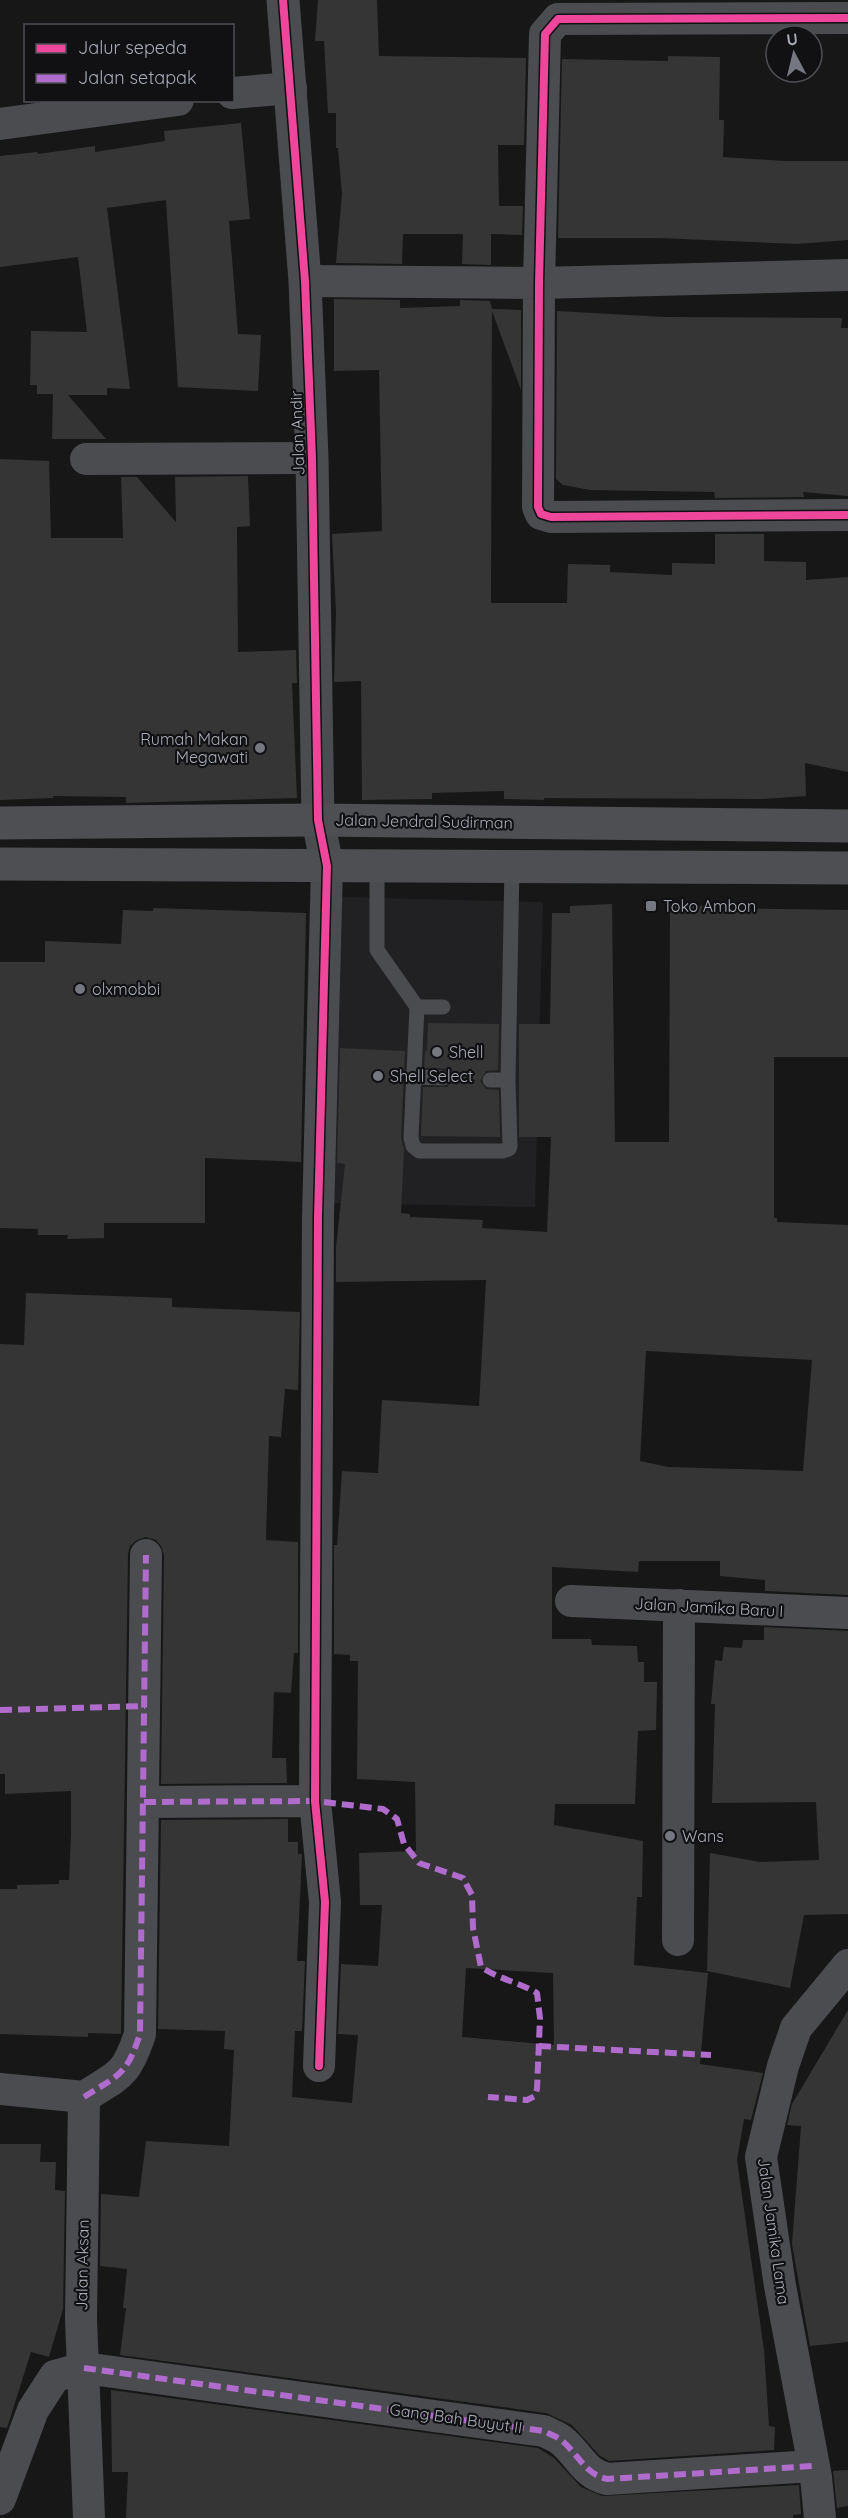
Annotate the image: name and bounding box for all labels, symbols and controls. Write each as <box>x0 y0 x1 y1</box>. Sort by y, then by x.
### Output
legend <box>24 24 234 102</box>
north arrow <box>764 24 824 84</box>
text: U <box>785 28 799 50</box>
text: Jalur sepeda <box>78 36 187 59</box>
text: Jalan setapak <box>78 66 197 89</box>
street label: Jalan Andir <box>286 390 308 476</box>
place label: Rumah Makan Megawati <box>140 729 248 767</box>
marker: Rumah Makan Megawati <box>253 741 267 755</box>
street label: Jalan Jendral Sudirman <box>335 809 513 833</box>
place label: Toko Ambon <box>663 896 756 916</box>
marker: Toko Ambon <box>644 899 658 913</box>
place label: olxmobbi <box>92 979 160 999</box>
marker: olxmobbi <box>73 982 87 996</box>
place label: Shell <box>449 1042 483 1062</box>
marker: Shell <box>430 1045 444 1059</box>
place label: Shell Select <box>390 1066 473 1086</box>
marker: Shell Select <box>371 1069 385 1083</box>
street label: Jalan Jamika Baru I <box>634 1593 784 1621</box>
place label: Wans <box>682 1826 724 1846</box>
marker: Wans <box>663 1829 677 1843</box>
street label: Jalan Jamika Lama <box>754 2156 794 2306</box>
street label: Jalan Aksan <box>71 2219 93 2311</box>
street label: Gang Bah Buyut II <box>388 2399 524 2437</box>

